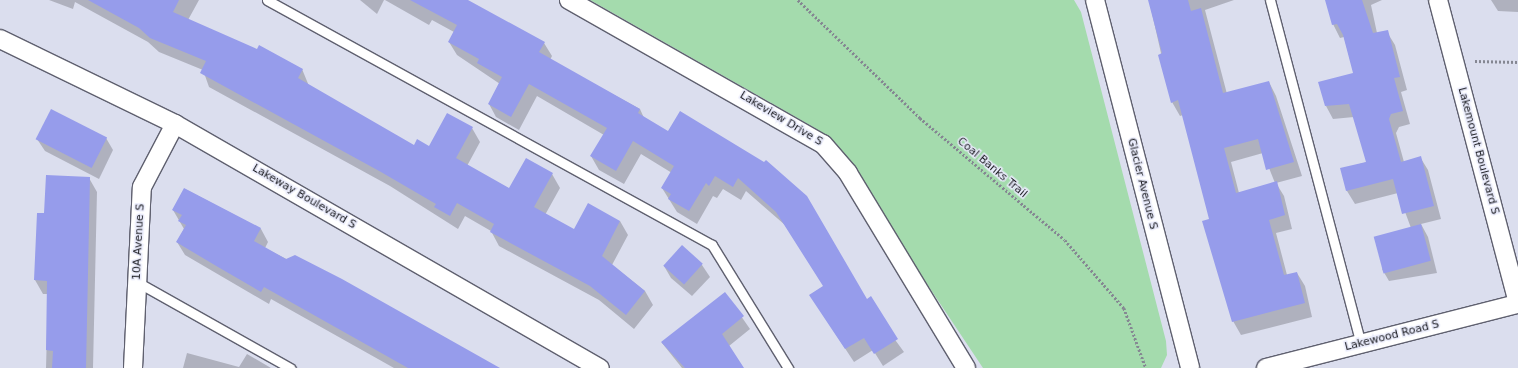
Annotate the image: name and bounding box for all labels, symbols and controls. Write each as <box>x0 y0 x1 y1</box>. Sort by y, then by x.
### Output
street label: Lakemount Boulevard S <box>1455 86 1501 216</box>
street label: Lakeview Drive S <box>737 89 825 149</box>
street label: Coal Banks Trail <box>954 135 1030 201</box>
street label: Glacier Avenue S <box>1124 137 1160 231</box>
street label: Lakeway Boulevard S <box>250 162 358 232</box>
street label: 10A Avenue S <box>130 204 148 280</box>
street label: Lakewood Road S <box>1344 318 1440 354</box>

